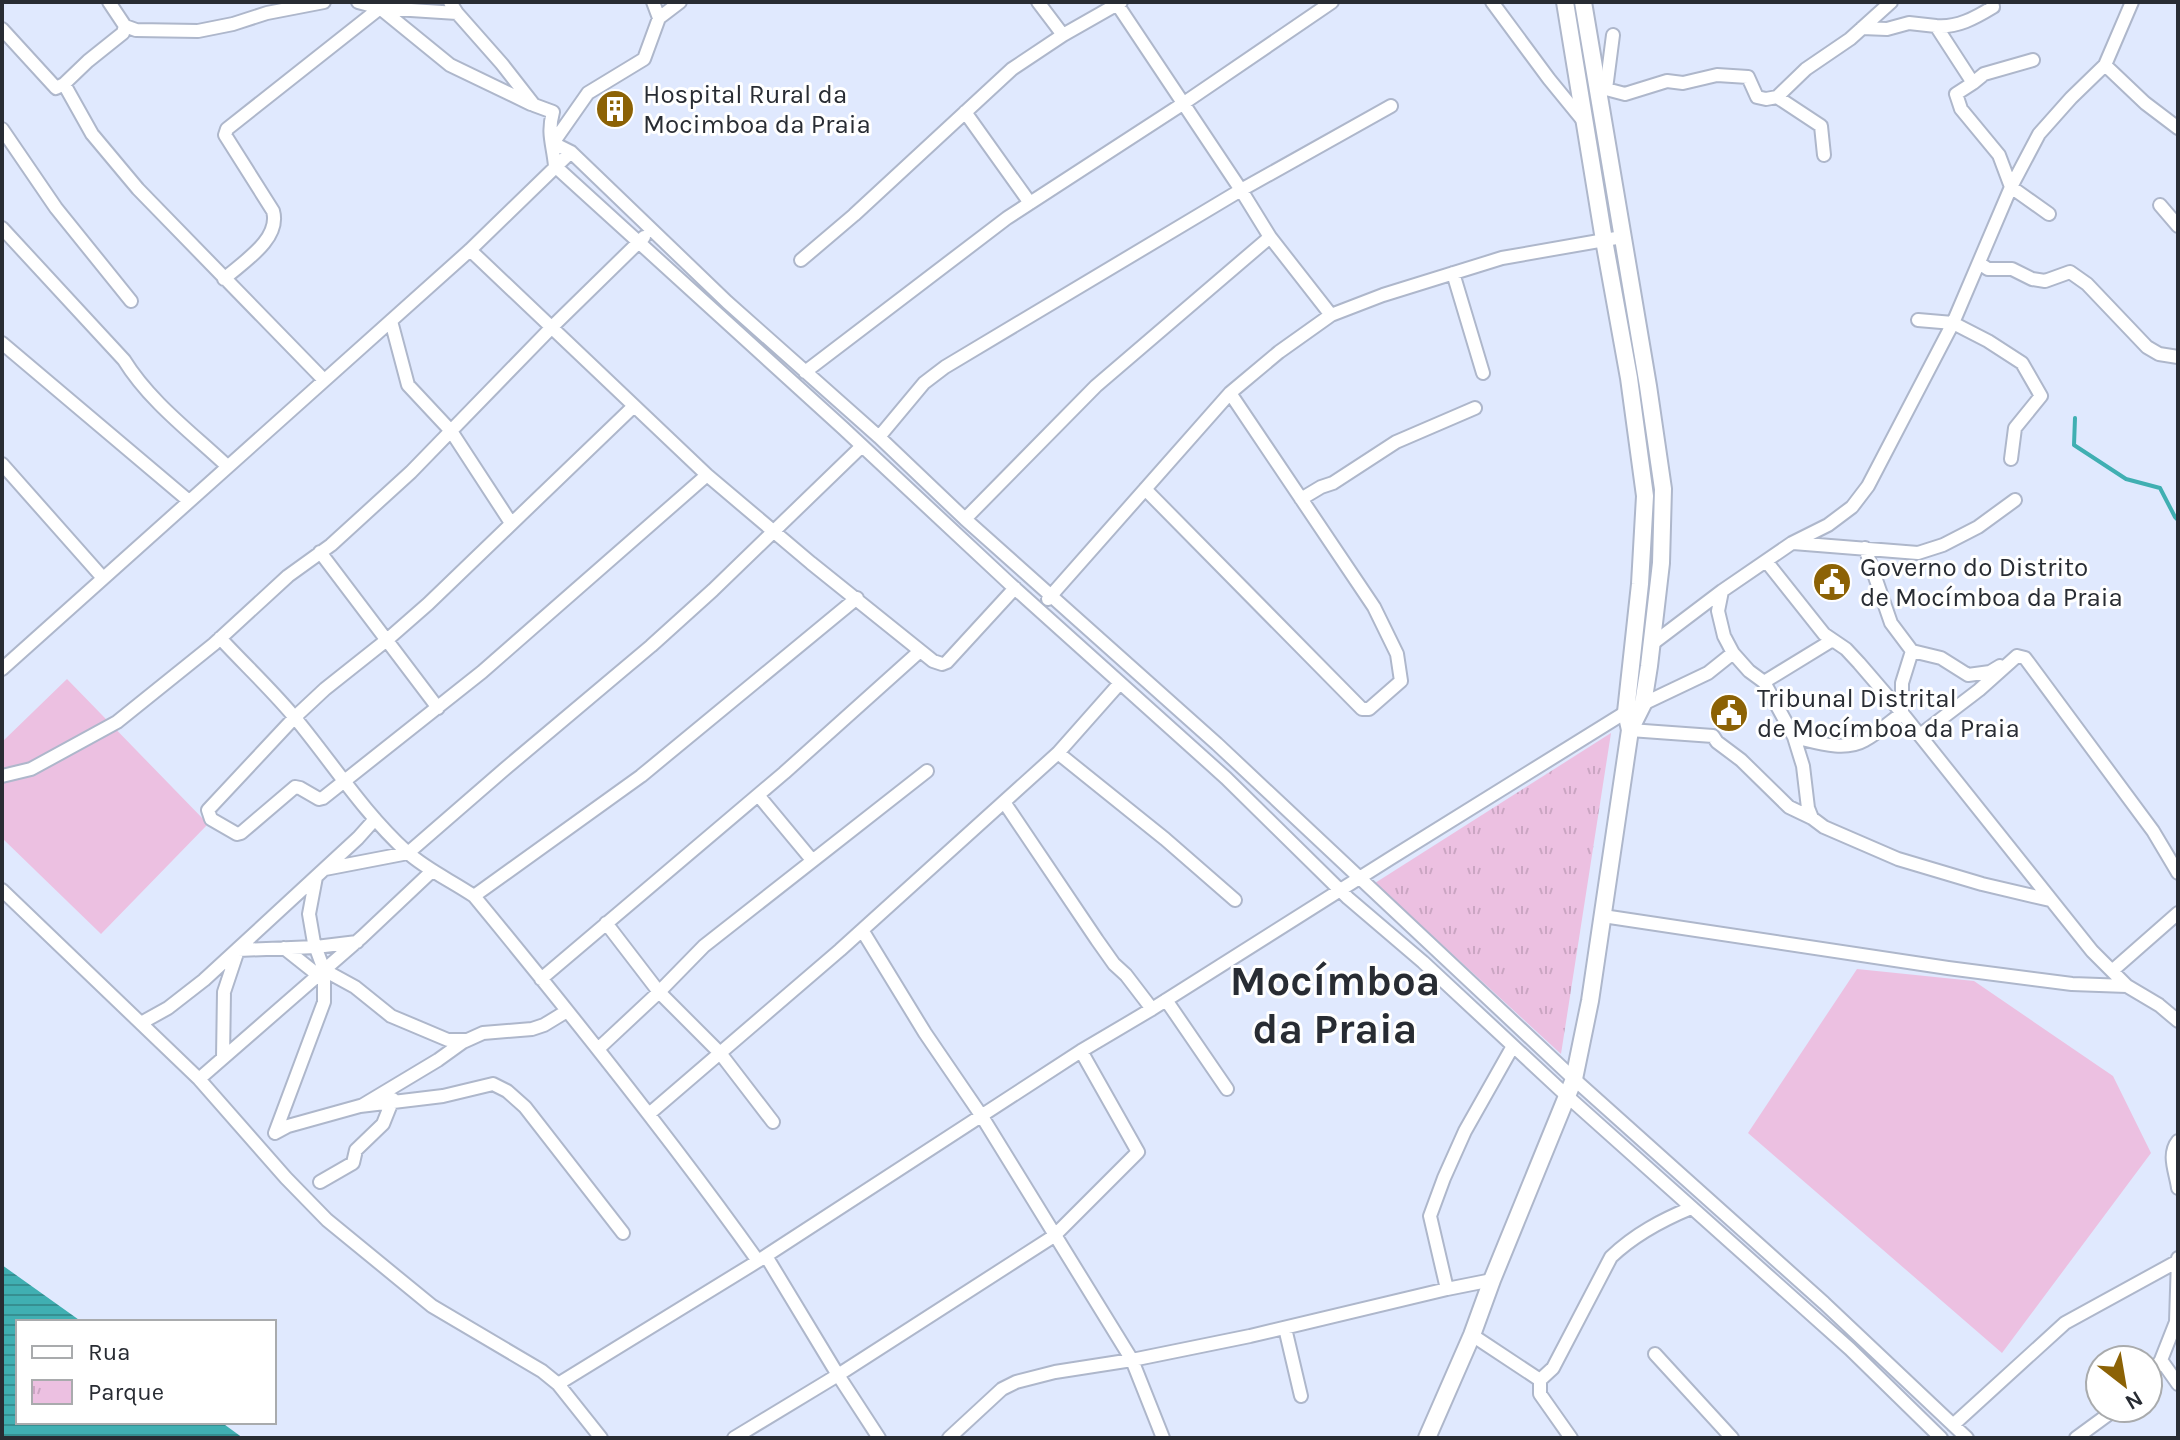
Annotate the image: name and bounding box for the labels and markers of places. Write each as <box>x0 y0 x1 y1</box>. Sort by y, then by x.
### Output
place label: Hospital Rural da Mocimboa da Praia <box>643 79 871 140</box>
building icon: Hospital Rural da Mocimboa da Praia <box>594 88 636 130</box>
place label: Governo do Distrito de Mocímboa da Praia <box>1860 552 2123 613</box>
public building icon: Governo do Distrito de Mocímboa da Praia <box>1811 561 1853 603</box>
place label: Tribunal Distrital de Mocímboa da Praia <box>1757 683 2020 744</box>
public building icon: Tribunal Distrital de Mocímboa da Praia <box>1708 692 1750 734</box>

